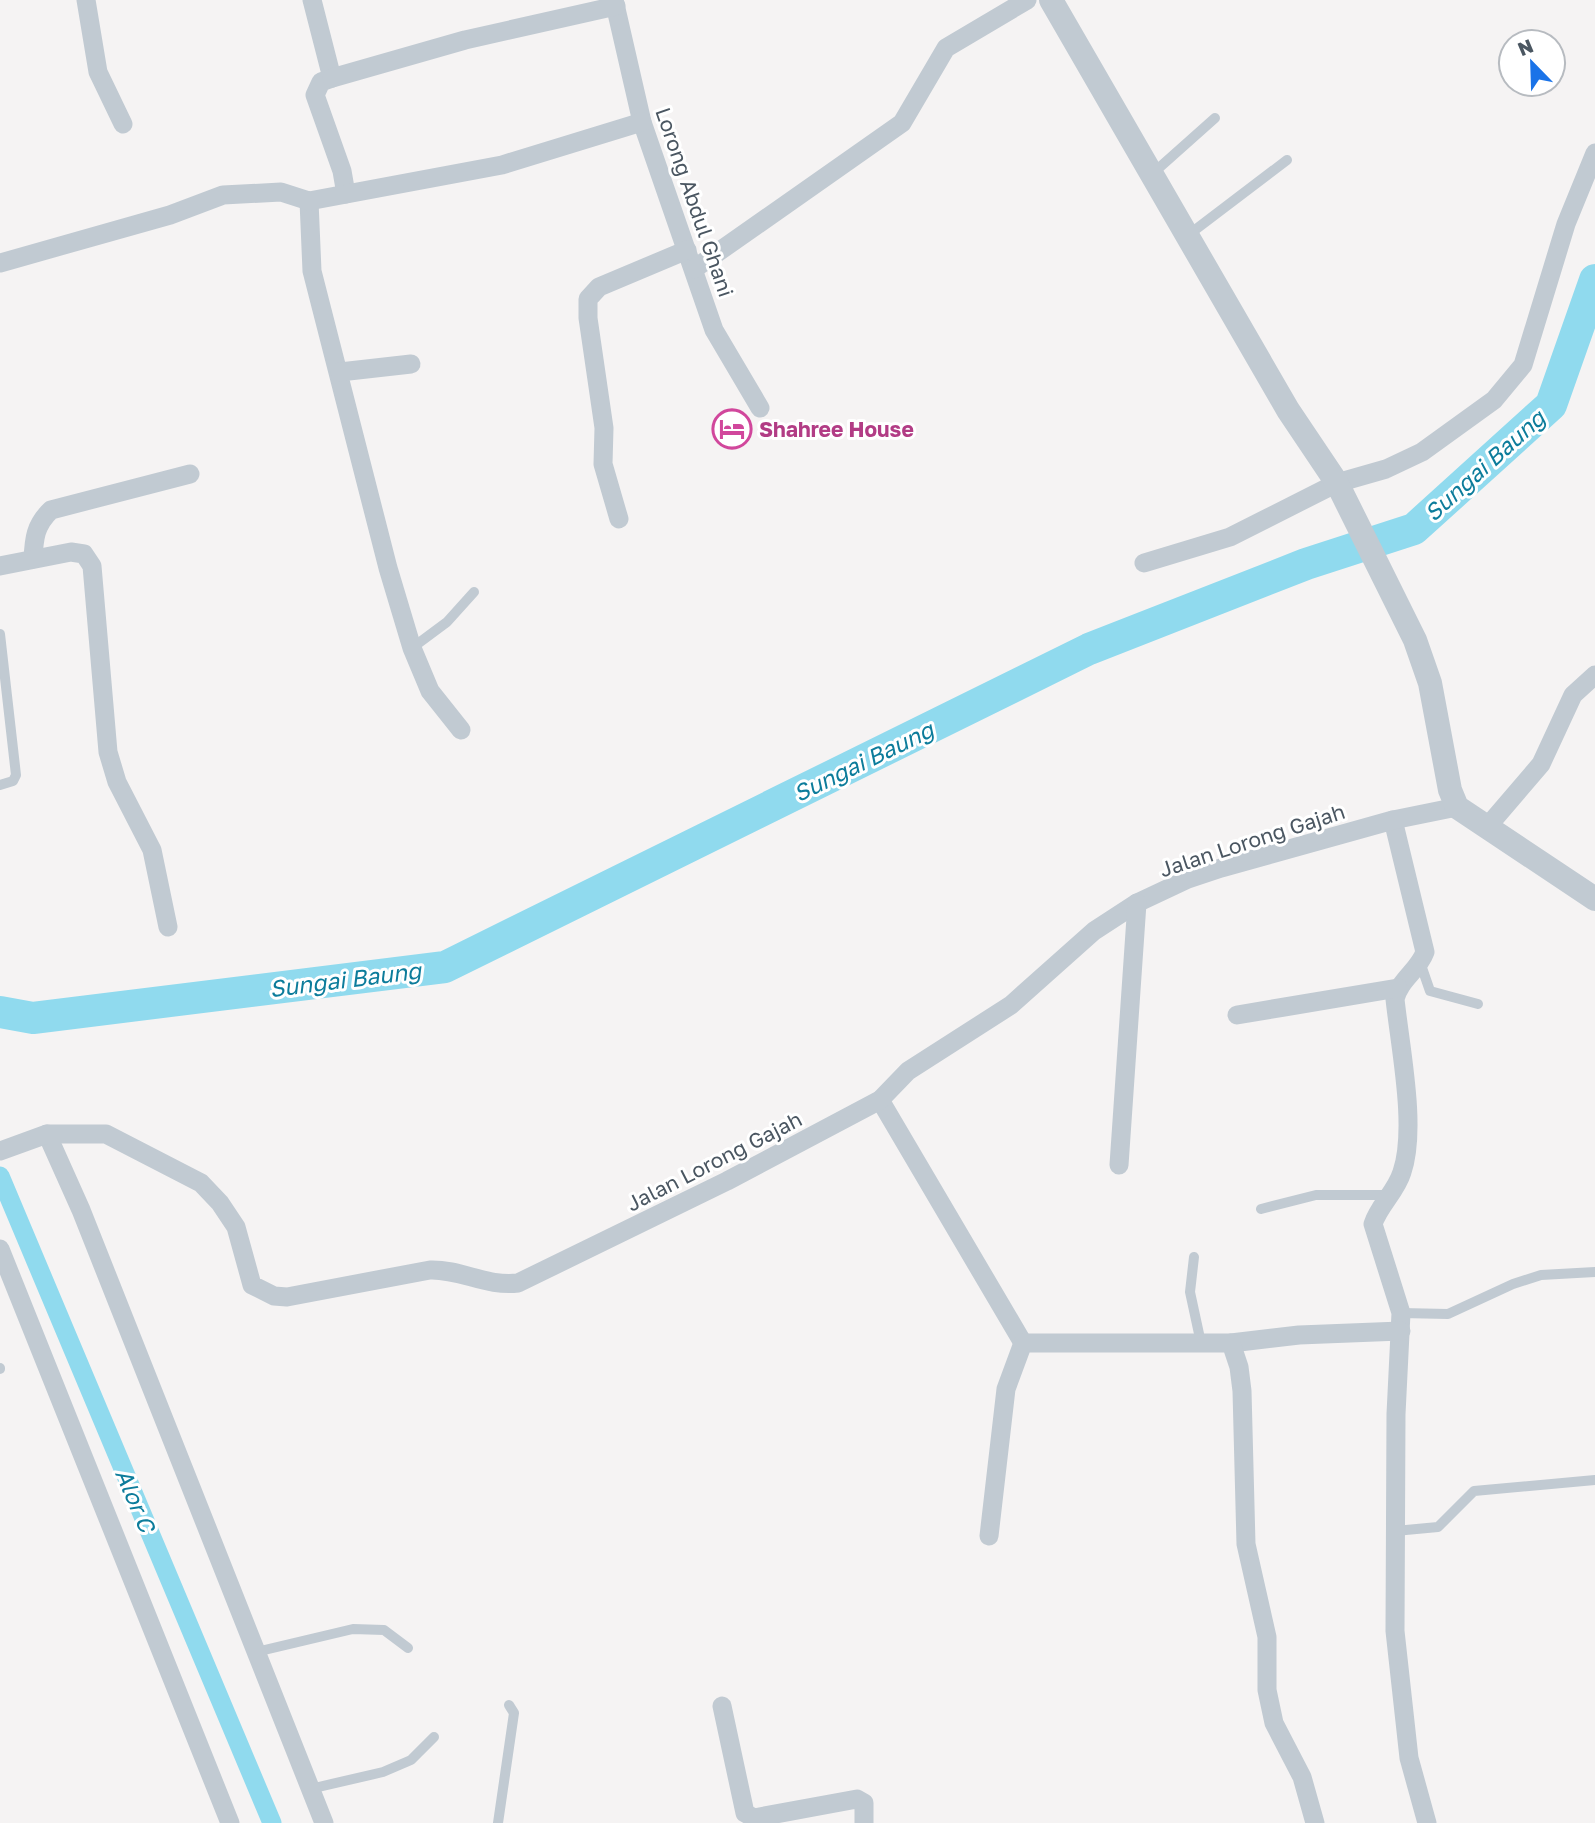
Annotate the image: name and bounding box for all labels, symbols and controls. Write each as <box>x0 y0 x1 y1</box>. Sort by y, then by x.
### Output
north arrow <box>1497 28 1567 98</box>
text: N <box>1514 33 1536 60</box>
street label: Lorong Abdul Ghani <box>650 104 740 300</box>
water label: Sungai Baung <box>1418 402 1551 526</box>
hotel icon: Shahree House <box>711 408 753 450</box>
place label: Shahree House <box>759 416 914 442</box>
water label: Sungai Baung <box>788 714 939 807</box>
street label: Jalan Lorong Gajah <box>1156 798 1348 882</box>
water label: Sungai Baung <box>268 956 424 1002</box>
street label: Jalan Lorong Gajah <box>622 1106 806 1216</box>
water label: Alor C <box>110 1464 163 1538</box>

